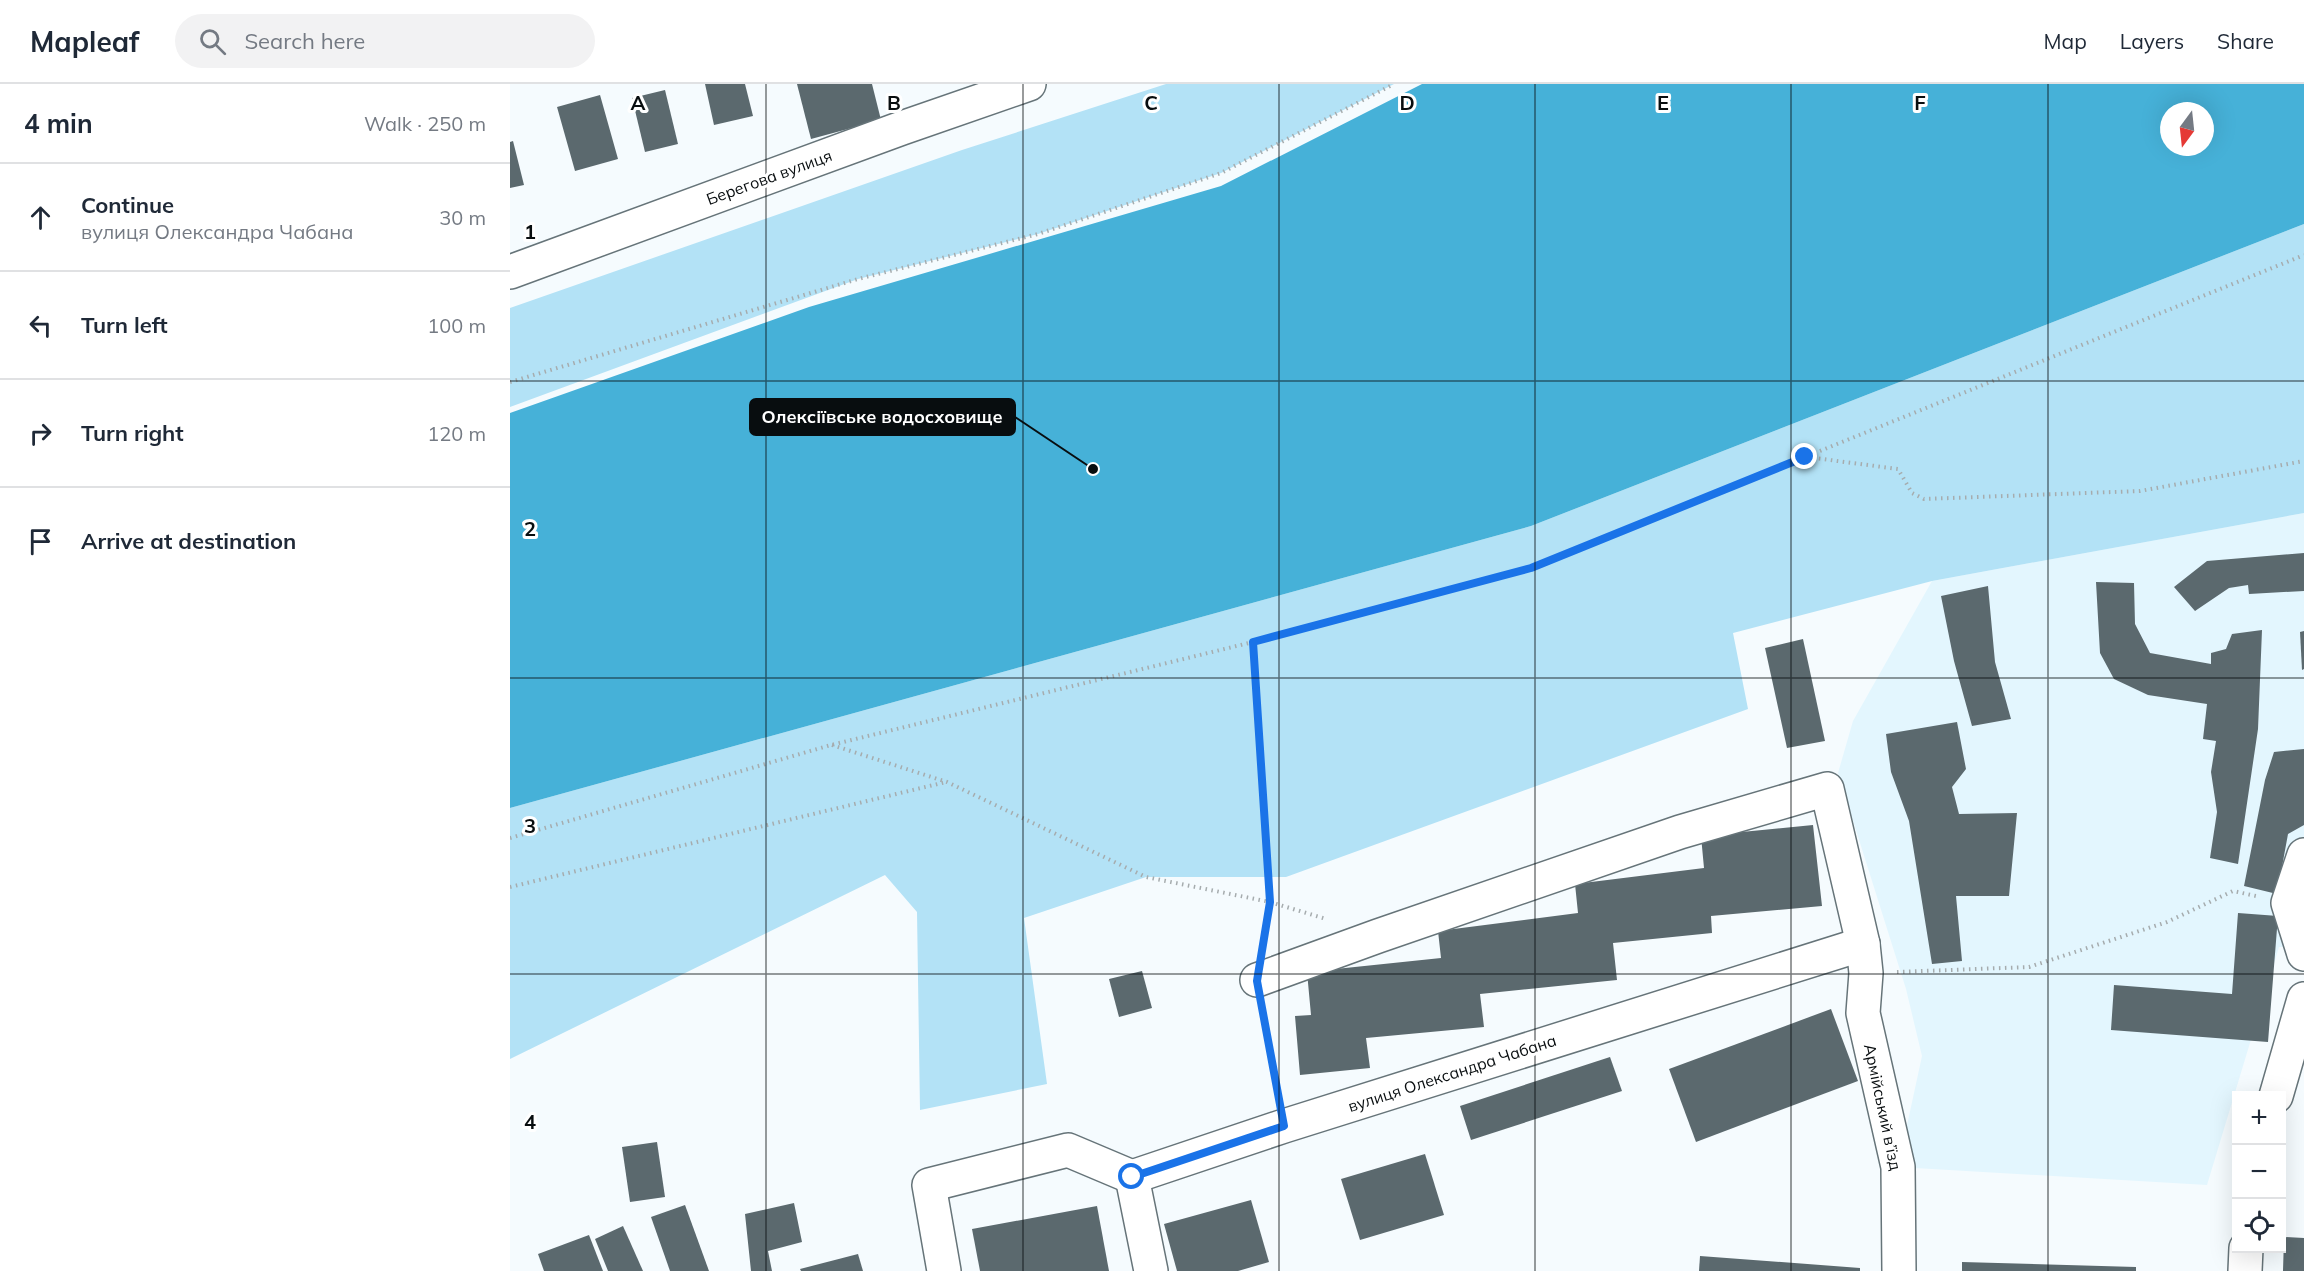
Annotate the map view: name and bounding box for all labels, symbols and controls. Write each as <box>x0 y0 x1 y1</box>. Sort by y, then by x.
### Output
search box <box>175 14 595 68</box>
text: Mapleaf <box>30 24 139 59</box>
icon: search <box>196 25 229 58</box>
text: Search here <box>244 27 365 55</box>
text: Map <box>2044 28 2087 54</box>
text: Layers <box>2120 28 2184 54</box>
text: Share <box>2217 28 2274 54</box>
text: A <box>631 90 646 115</box>
text: B <box>887 90 901 115</box>
text: C <box>1144 90 1158 115</box>
text: D <box>1399 90 1415 115</box>
text: E <box>1657 90 1669 115</box>
text: F <box>1914 90 1926 115</box>
north arrow <box>2160 102 2214 156</box>
text: 4 min <box>24 107 93 140</box>
text: Walk · 250 m <box>364 111 486 136</box>
street label: Берегова вулиця <box>703 145 835 209</box>
text: Continue <box>81 191 174 219</box>
icon: ahead <box>24 201 57 234</box>
text: 30 m <box>439 205 486 230</box>
text: вулиця Олександра Чабана <box>81 219 353 244</box>
text: 1 <box>524 219 536 244</box>
icon: left <box>24 309 57 342</box>
text: Turn left <box>81 311 168 339</box>
text: 100 m <box>427 313 486 338</box>
callout: Олексіївське водосховище <box>750 399 1015 435</box>
text: Олексіївське водосховище <box>761 405 1003 428</box>
icon: right <box>24 417 57 450</box>
text: Turn right <box>81 419 184 447</box>
text: 120 m <box>427 421 486 446</box>
route end <box>1791 443 1817 469</box>
text: 2 <box>524 516 536 541</box>
icon: arrive <box>24 525 57 558</box>
text: Arrive at destination <box>81 527 296 555</box>
text: 3 <box>524 813 536 838</box>
street label: вулиця Олександра Чабана <box>1345 1030 1559 1116</box>
street label: Армійський в’їзд <box>1860 1042 1906 1172</box>
map controls <box>2232 1091 2286 1253</box>
button: + <box>2232 1091 2286 1145</box>
text: 4 <box>524 1109 536 1134</box>
button: − <box>2232 1145 2286 1199</box>
route start <box>1118 1163 1144 1189</box>
button: locate <box>2232 1199 2286 1253</box>

